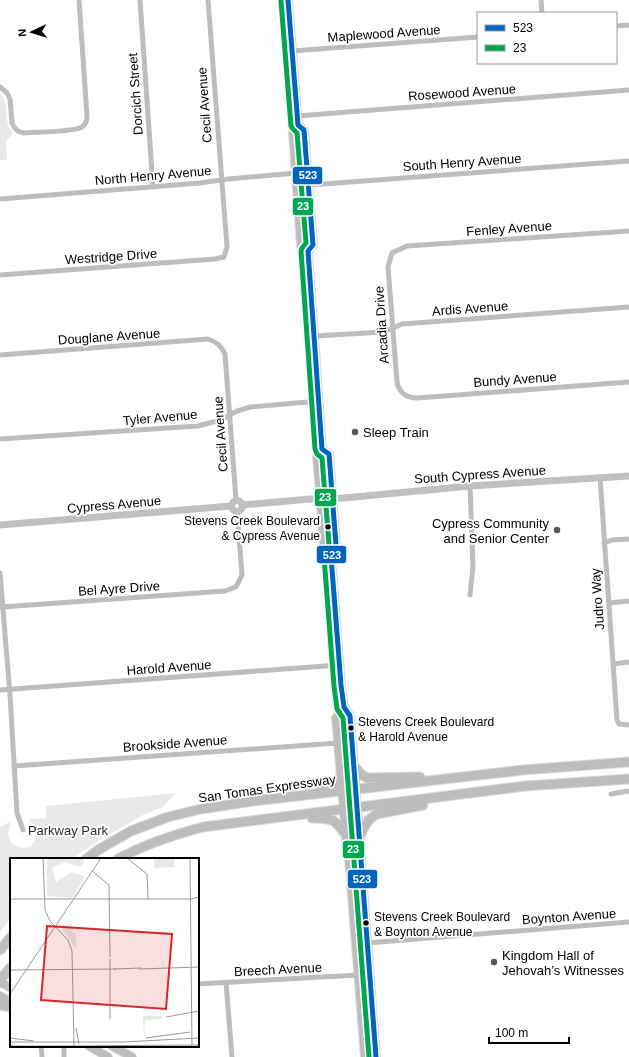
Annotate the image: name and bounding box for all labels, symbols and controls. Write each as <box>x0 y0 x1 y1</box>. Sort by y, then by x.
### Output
north arrow <box>12 12 52 52</box>
legend <box>477 12 617 64</box>
text: 523 <box>513 21 533 35</box>
street label: Maplewood Avenue <box>327 22 441 45</box>
text: N <box>16 28 28 37</box>
text: 23 <box>513 41 527 55</box>
street label: Dorcich Street <box>125 52 146 136</box>
street label: Cecil Avenue <box>194 67 215 143</box>
street label: Rosewood Avenue <box>408 81 517 104</box>
street label: South Henry Avenue <box>402 151 522 174</box>
street label: North Henry Avenue <box>94 163 212 188</box>
line badge: 523 <box>292 166 323 185</box>
text: 523 <box>299 169 317 181</box>
line badge: 23 <box>292 197 314 216</box>
text: 23 <box>297 200 309 212</box>
street label: Fenley Avenue <box>466 218 552 239</box>
street label: Westridge Drive <box>65 246 158 267</box>
street label: Arcadia Drive <box>371 286 392 364</box>
street label: Ardis Avenue <box>431 298 509 319</box>
street label: Douglane Avenue <box>57 325 161 348</box>
street label: Bundy Avenue <box>473 369 557 390</box>
street label: Cecil Avenue <box>210 396 231 472</box>
street label: Tyler Avenue <box>122 407 198 428</box>
place label: Sleep Train <box>363 425 429 440</box>
marker: Sleep Train <box>350 427 360 437</box>
street label: South Cypress Avenue <box>414 462 546 487</box>
line badge: 23 <box>314 488 337 507</box>
text: 23 <box>319 491 331 503</box>
street label: Cypress Avenue <box>66 493 162 516</box>
place label: Stevens Creek Boulevard & Cypress Avenue <box>184 514 320 543</box>
place label: Cypress Community and Senior Center <box>432 516 550 546</box>
marker: Stevens Creek Boulevard & Cypress Avenue <box>323 522 333 532</box>
marker: Cypress Community and Senior Center <box>552 525 562 535</box>
line badge: 523 <box>316 545 347 564</box>
text: 523 <box>323 549 341 561</box>
street label: Judro Way <box>588 567 607 630</box>
street label: Bel Ayre Drive <box>78 578 161 599</box>
street label: Harold Avenue <box>126 657 212 678</box>
place label: Stevens Creek Boulevard & Harold Avenue <box>358 715 494 744</box>
marker: Stevens Creek Boulevard & Harold Avenue <box>346 723 356 733</box>
street label: Brookside Avenue <box>122 732 228 755</box>
street label: San Tomas Expressway <box>197 771 337 806</box>
park label: Parkway Park <box>28 823 109 838</box>
line badge: 23 <box>342 840 365 859</box>
text: 23 <box>347 843 359 855</box>
inset map <box>10 858 199 1047</box>
line badge: 523 <box>347 869 378 889</box>
text: 523 <box>353 873 371 885</box>
street label: Boynton Avenue <box>521 906 617 927</box>
place label: Stevens Creek Boulevard & Boynton Avenue <box>374 910 510 939</box>
marker: Stevens Creek Boulevard & Boynton Avenue <box>361 918 371 928</box>
place label: Kingdom Hall of Jehovah’s Witnesses <box>502 948 624 978</box>
marker: Kingdom Hall of Jehovah’s Witnesses <box>489 957 499 967</box>
street label: Breech Avenue <box>234 960 322 979</box>
scale bar <box>489 1019 569 1045</box>
text: 100 m <box>495 1026 528 1040</box>

